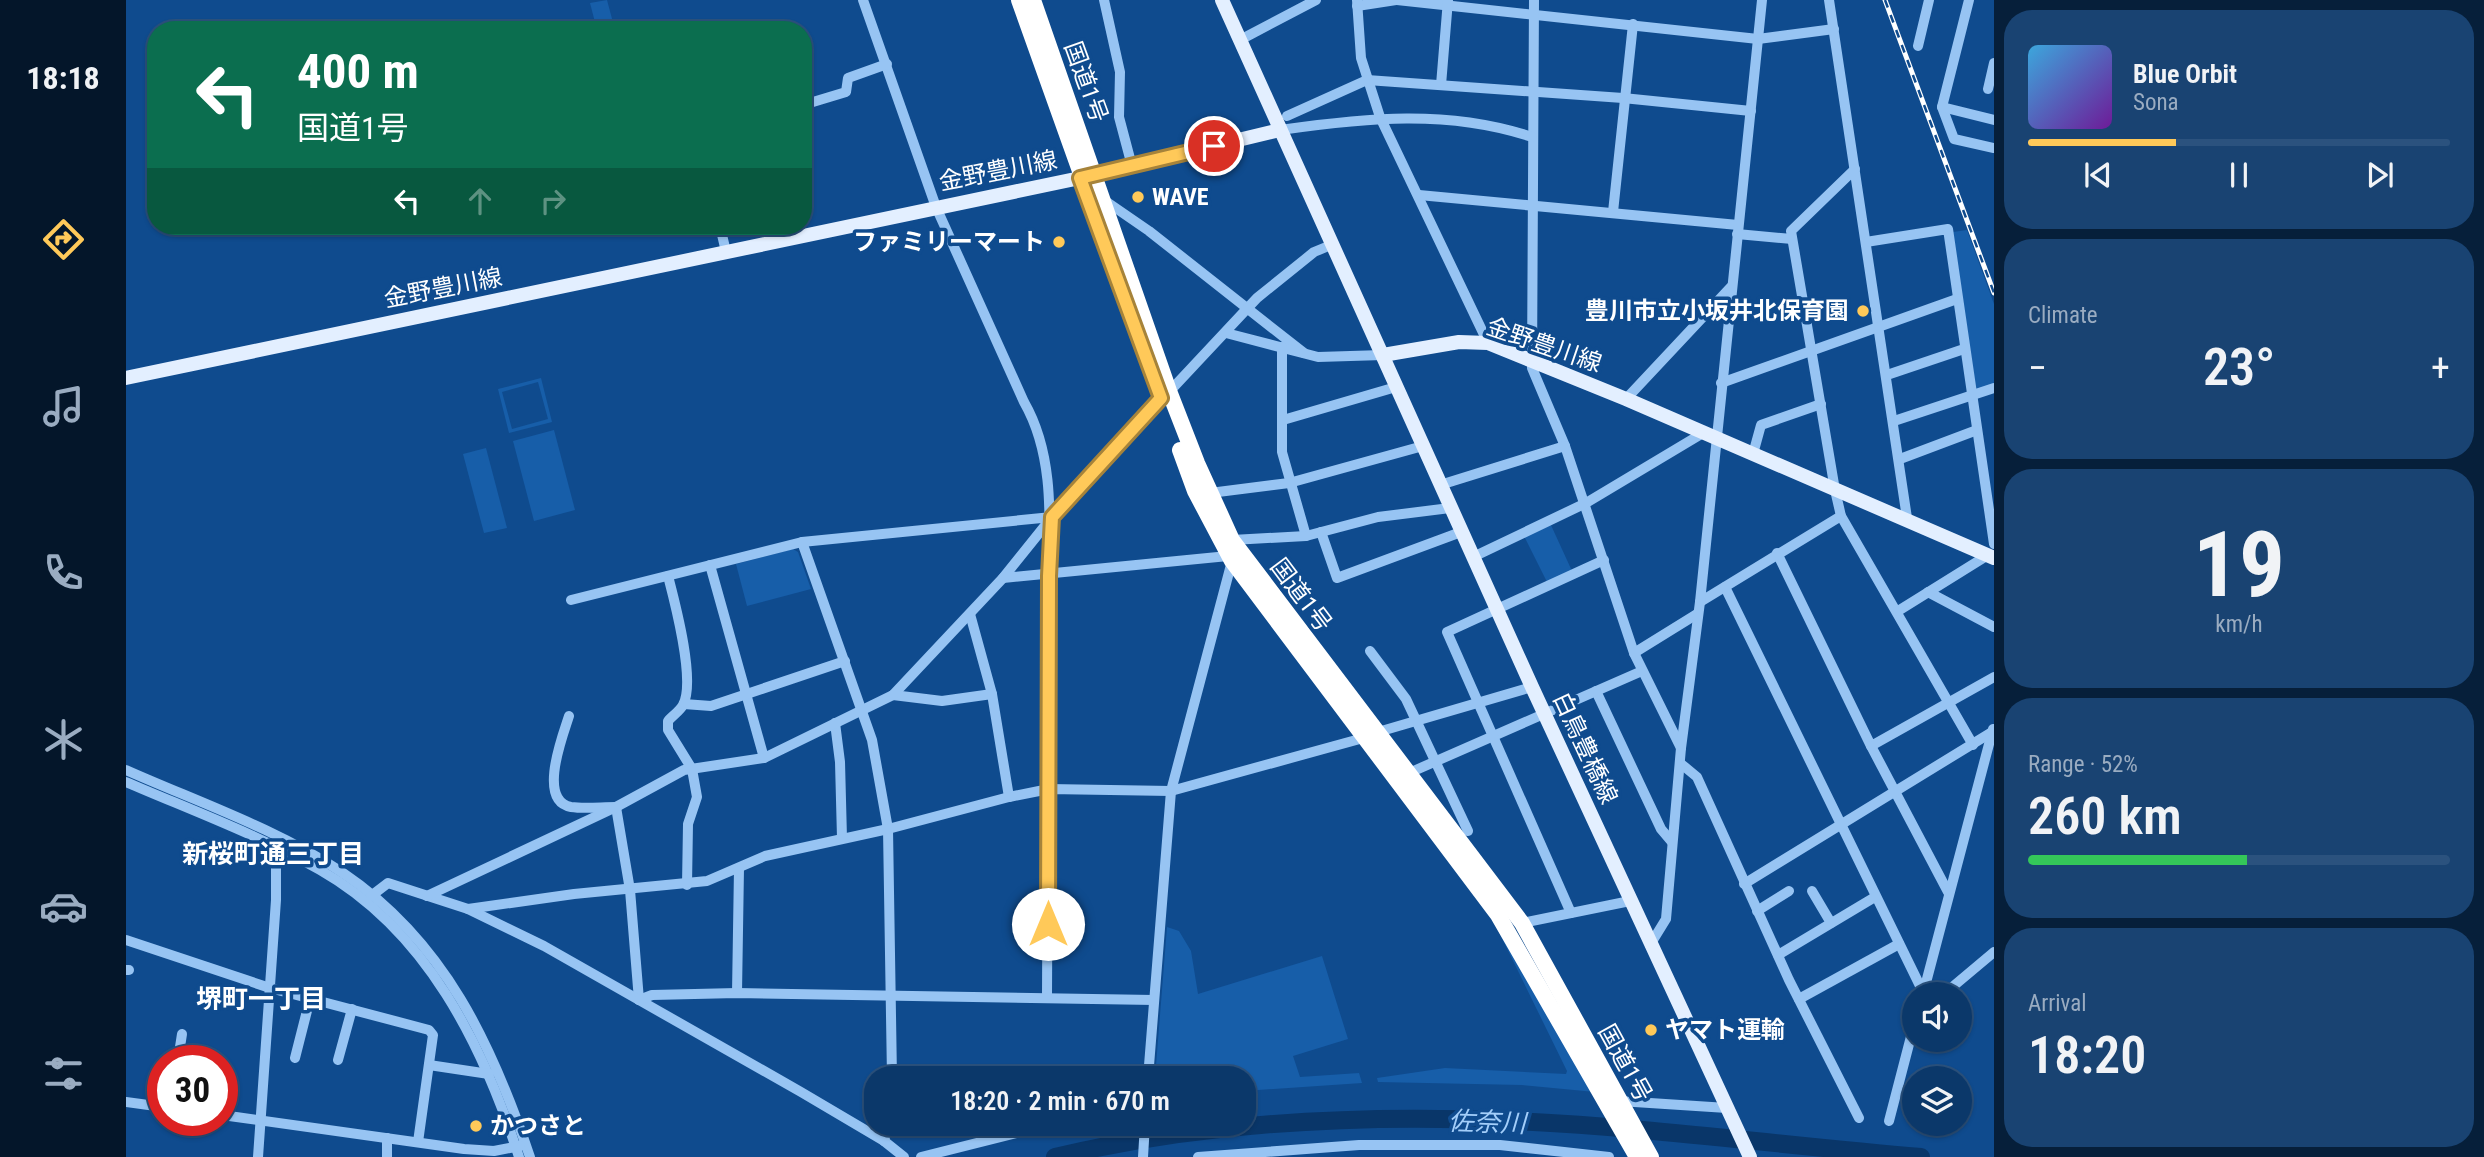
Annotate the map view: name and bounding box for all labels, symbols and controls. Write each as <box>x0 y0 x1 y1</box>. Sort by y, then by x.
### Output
street label: 国道1号 <box>1059 38 1113 126</box>
text: 400 m <box>297 43 419 100</box>
icon: left <box>182 49 273 140</box>
text: 18:18 <box>26 59 100 97</box>
text: Blue Orbit <box>2133 59 2237 89</box>
text: Sona <box>2133 89 2179 116</box>
text: 国道1号 <box>297 109 409 147</box>
pin <box>1184 116 1244 176</box>
icon: arrive <box>1195 127 1233 165</box>
street label: 金野豊川線 <box>936 146 1060 196</box>
icon: previous <box>2079 156 2117 194</box>
icon: pause <box>2220 156 2258 194</box>
icon: next <box>2361 156 2399 194</box>
icon: left <box>388 182 426 220</box>
icon: ahead <box>461 182 499 220</box>
icon: right <box>534 182 572 220</box>
place label: WAVE <box>1152 183 1209 211</box>
marker: WAVE <box>1130 189 1146 205</box>
icon: directions <box>39 215 88 264</box>
place label: ファミリーマート <box>853 228 1045 256</box>
marker: ファミリーマート <box>1051 234 1067 250</box>
street label: 金野豊川線 <box>381 263 505 313</box>
place label: 豊川市立小坂井北保育園 <box>1585 297 1849 325</box>
text: Climate <box>2028 302 2098 329</box>
marker: 豊川市立小坂井北保育園 <box>1855 303 1871 319</box>
street label: 金野豊川線 <box>1483 312 1605 378</box>
text: 23° <box>2203 337 2275 398</box>
text: − <box>2028 346 2047 390</box>
text: + <box>2431 346 2450 390</box>
icon: music <box>39 382 88 431</box>
text: 19 <box>2193 512 2285 618</box>
icon: phone <box>39 548 88 597</box>
street label: 国道1号 <box>1265 553 1337 637</box>
text: km/h <box>2215 611 2263 638</box>
street label: 白鳥豊橋線 <box>1547 688 1623 808</box>
icon: climate <box>39 715 88 764</box>
text: Range · 52% <box>2028 751 2138 778</box>
text: 260 km <box>2028 786 2182 847</box>
district label: 新桜町通三丁目 <box>182 839 364 869</box>
icon: car <box>39 882 88 931</box>
position arrow <box>1011 887 1085 961</box>
map controls <box>1902 982 1972 1136</box>
button: sound <box>1902 982 1972 1052</box>
district label: 堺町一丁目 <box>196 984 326 1014</box>
text: Arrival <box>2028 990 2087 1017</box>
place label: ヤマト運輸 <box>1665 1016 1785 1044</box>
street label: 国道1号 <box>1592 1020 1658 1106</box>
marker: ヤマト運輸 <box>1643 1022 1659 1038</box>
text: 18:20 <box>2028 1025 2146 1086</box>
speed limit sign: 30 <box>147 1045 238 1136</box>
icon: filters <box>39 1049 88 1098</box>
button: layers <box>1902 1066 1972 1136</box>
text: 18:20 · 2 min · 670 m <box>950 1086 1170 1116</box>
water label: 佐奈川 <box>1447 1106 1529 1138</box>
place label: かつさと <box>490 1112 586 1140</box>
marker: かつさと <box>468 1118 484 1134</box>

